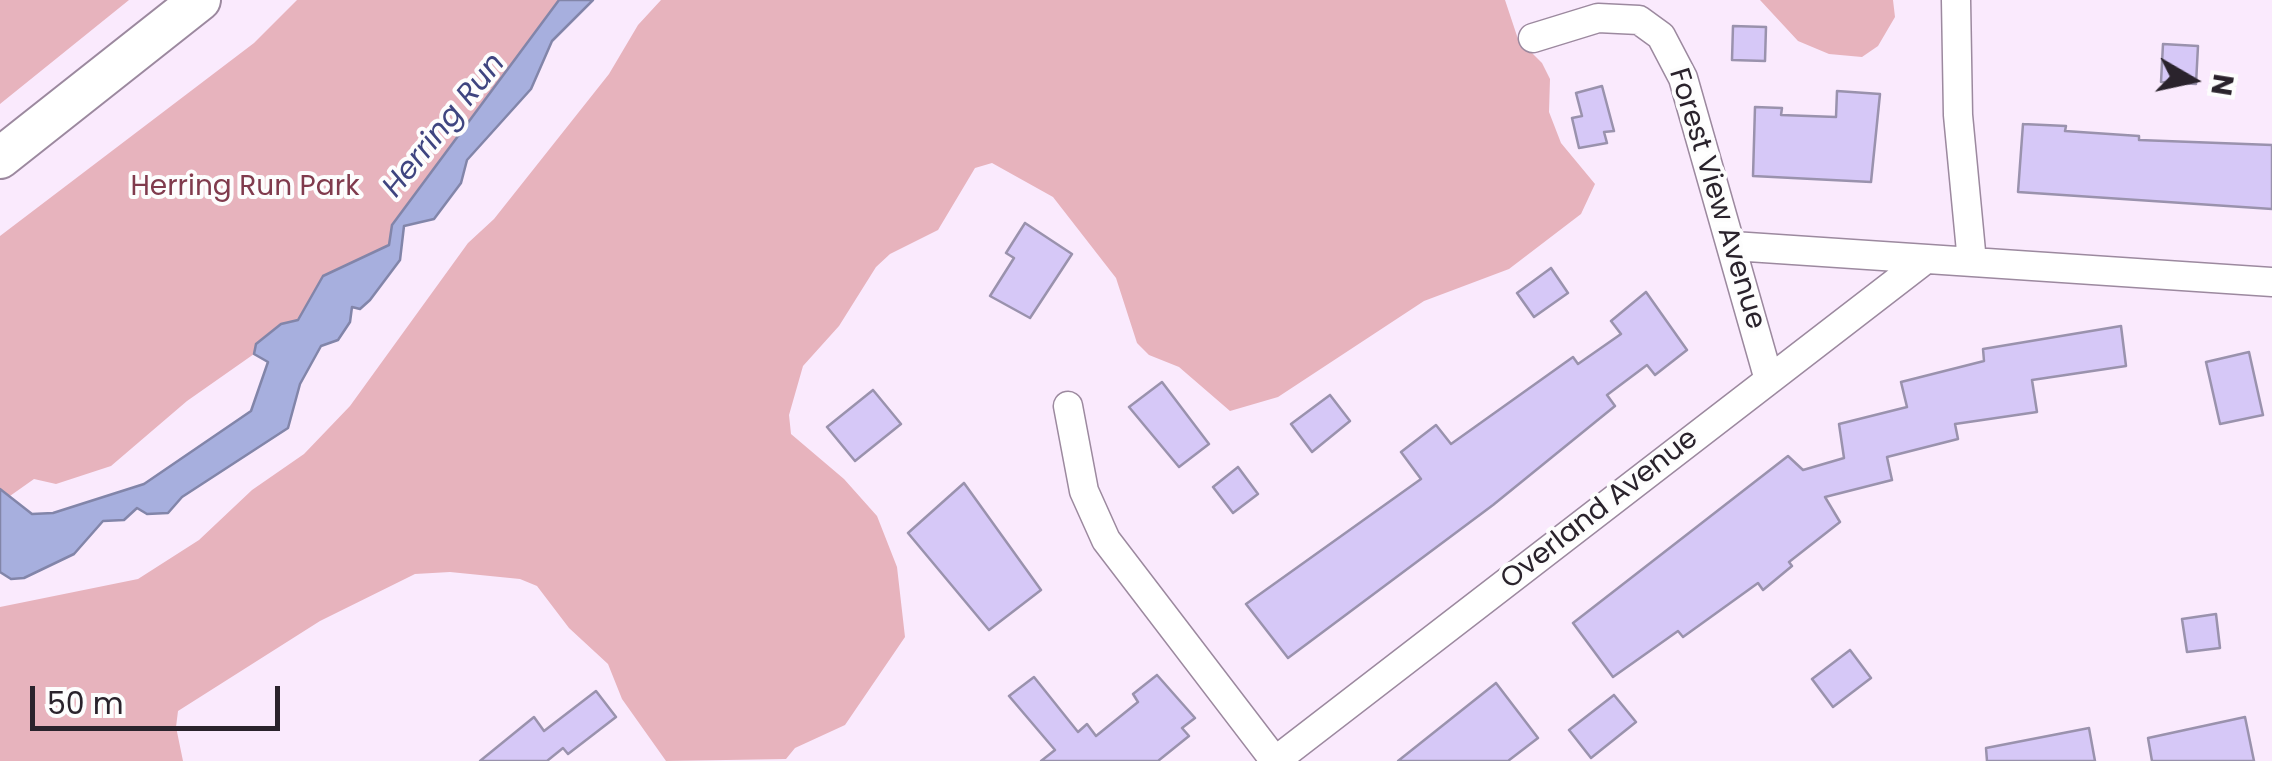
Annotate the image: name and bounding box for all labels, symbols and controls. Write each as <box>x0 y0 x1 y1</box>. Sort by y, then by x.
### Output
north arrow <box>2142 30 2242 130</box>
water label: Herring Run <box>376 47 514 205</box>
street label: Forest View Avenue <box>1660 65 1772 333</box>
text: N <box>2201 71 2243 98</box>
park label: Herring Run Park <box>130 171 360 205</box>
street label: Overland Avenue <box>1495 423 1705 597</box>
scale bar <box>35 666 285 728</box>
text: 50 m <box>47 682 124 725</box>

